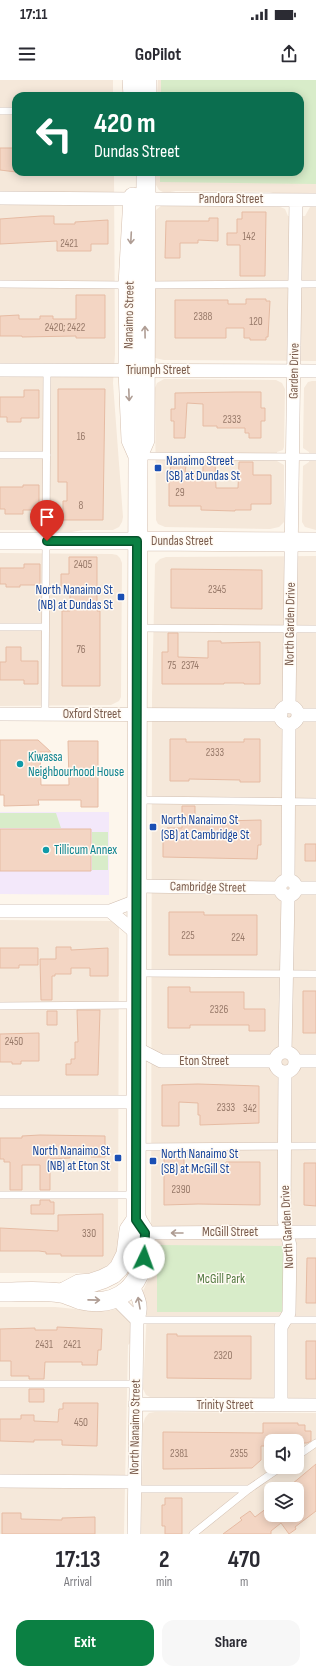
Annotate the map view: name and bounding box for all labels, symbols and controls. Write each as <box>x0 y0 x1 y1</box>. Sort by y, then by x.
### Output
text: 17:11 <box>20 5 47 24</box>
icon: menu <box>16 43 38 65</box>
icon: share <box>278 43 300 65</box>
text: GoPilot <box>135 44 181 65</box>
text: 420 m <box>94 107 156 140</box>
icon: left <box>28 108 80 160</box>
text: Dundas Street <box>94 141 180 162</box>
street label: Pandora Street <box>199 191 263 207</box>
house number: 142 <box>242 230 256 243</box>
one-way arrow <box>128 231 135 244</box>
house number: 2421 <box>60 237 78 250</box>
street label: Nanaimo Street <box>120 281 138 349</box>
house number: 2388 <box>194 310 213 323</box>
house number: 120 <box>249 315 263 328</box>
house number: 2420; 2422 <box>45 321 86 334</box>
one-way arrow <box>141 326 149 339</box>
street label: Garden Drive <box>286 343 302 399</box>
street label: Triumph Street <box>126 362 190 378</box>
one-way arrow <box>125 388 133 401</box>
house number: 2333 <box>223 413 242 426</box>
house number: 16 <box>77 430 86 443</box>
place label: Nanaimo Street (SB) at Dundas St <box>166 453 240 484</box>
marker: Nanaimo Street (SB) at Dundas St <box>153 463 163 473</box>
house number: 29 <box>175 486 185 499</box>
house number: 8 <box>79 499 84 512</box>
pin <box>30 500 64 541</box>
icon: arrive <box>36 506 58 528</box>
street label: Dundas Street <box>151 533 213 549</box>
house number: 2405 <box>74 558 92 571</box>
place label: North Nanaimo St (NB) at Dundas St <box>36 582 113 613</box>
street label: North Garden Drive <box>281 582 299 666</box>
house number: 2345 <box>208 583 226 596</box>
marker: North Nanaimo St (NB) at Dundas St <box>116 592 126 602</box>
house number: 76 <box>76 643 86 656</box>
house number: 75 <box>168 659 176 672</box>
house number: 2374 <box>181 659 199 672</box>
street label: Oxford Street <box>63 706 121 722</box>
house number: 2333 <box>206 746 225 759</box>
place label: Kiwassa Neighbourhood House <box>28 749 124 780</box>
marker: Kiwassa Neighbourhood House <box>15 759 25 769</box>
place label: North Nanaimo St (SB) at Cambridge St <box>161 812 249 843</box>
marker: North Nanaimo St (SB) at Cambridge St <box>148 822 158 832</box>
place label: Tillicum Annex <box>54 842 117 858</box>
marker: Tillicum Annex <box>41 845 51 855</box>
street label: Cambridge Street <box>170 878 246 896</box>
house number: 225 <box>181 929 195 942</box>
house number: 224 <box>231 931 245 944</box>
house number: 2326 <box>210 1003 228 1016</box>
house number: 2450 <box>5 1035 23 1048</box>
street label: Eton Street <box>179 1053 229 1069</box>
house number: 2333 <box>217 1101 236 1114</box>
house number: 342 <box>243 1102 257 1115</box>
place label: North Nanaimo St (NB) at Eton St <box>33 1143 110 1174</box>
place label: North Nanaimo St (SB) at McGill St <box>161 1146 239 1177</box>
marker: North Nanaimo St (NB) at Eton St <box>113 1153 123 1163</box>
marker: North Nanaimo St (SB) at McGill St <box>148 1156 158 1166</box>
house number: 2390 <box>172 1183 191 1196</box>
street label: North Garden Drive <box>277 1185 297 1269</box>
street label: McGill Street <box>202 1224 258 1240</box>
house number: 330 <box>82 1227 96 1240</box>
one-way arrow <box>171 1229 184 1237</box>
position arrow <box>123 1237 165 1279</box>
park label: McGill Park <box>197 1271 245 1287</box>
one-way arrow <box>87 1296 100 1304</box>
one-way arrow <box>135 1297 143 1310</box>
house number: 2431 <box>35 1338 53 1351</box>
house number: 2421 <box>63 1338 81 1351</box>
house number: 2320 <box>214 1349 232 1362</box>
street label: North Nanaimo Street <box>126 1379 144 1475</box>
street label: Trinity Street <box>197 1397 254 1413</box>
house number: 450 <box>74 1416 88 1429</box>
map controls <box>264 1434 304 1522</box>
button: sound <box>264 1434 304 1474</box>
house number: 2381 <box>170 1447 188 1460</box>
house number: 2355 <box>230 1447 248 1460</box>
button: layers <box>264 1482 304 1522</box>
text: 17:13 <box>55 1545 101 1574</box>
text: 2 <box>159 1545 169 1574</box>
text: 470 <box>228 1545 261 1574</box>
text: Arrival <box>64 1574 92 1590</box>
text: min <box>156 1574 172 1590</box>
text: m <box>240 1574 248 1590</box>
button: Exit <box>16 1620 154 1666</box>
button: Share <box>162 1620 300 1666</box>

